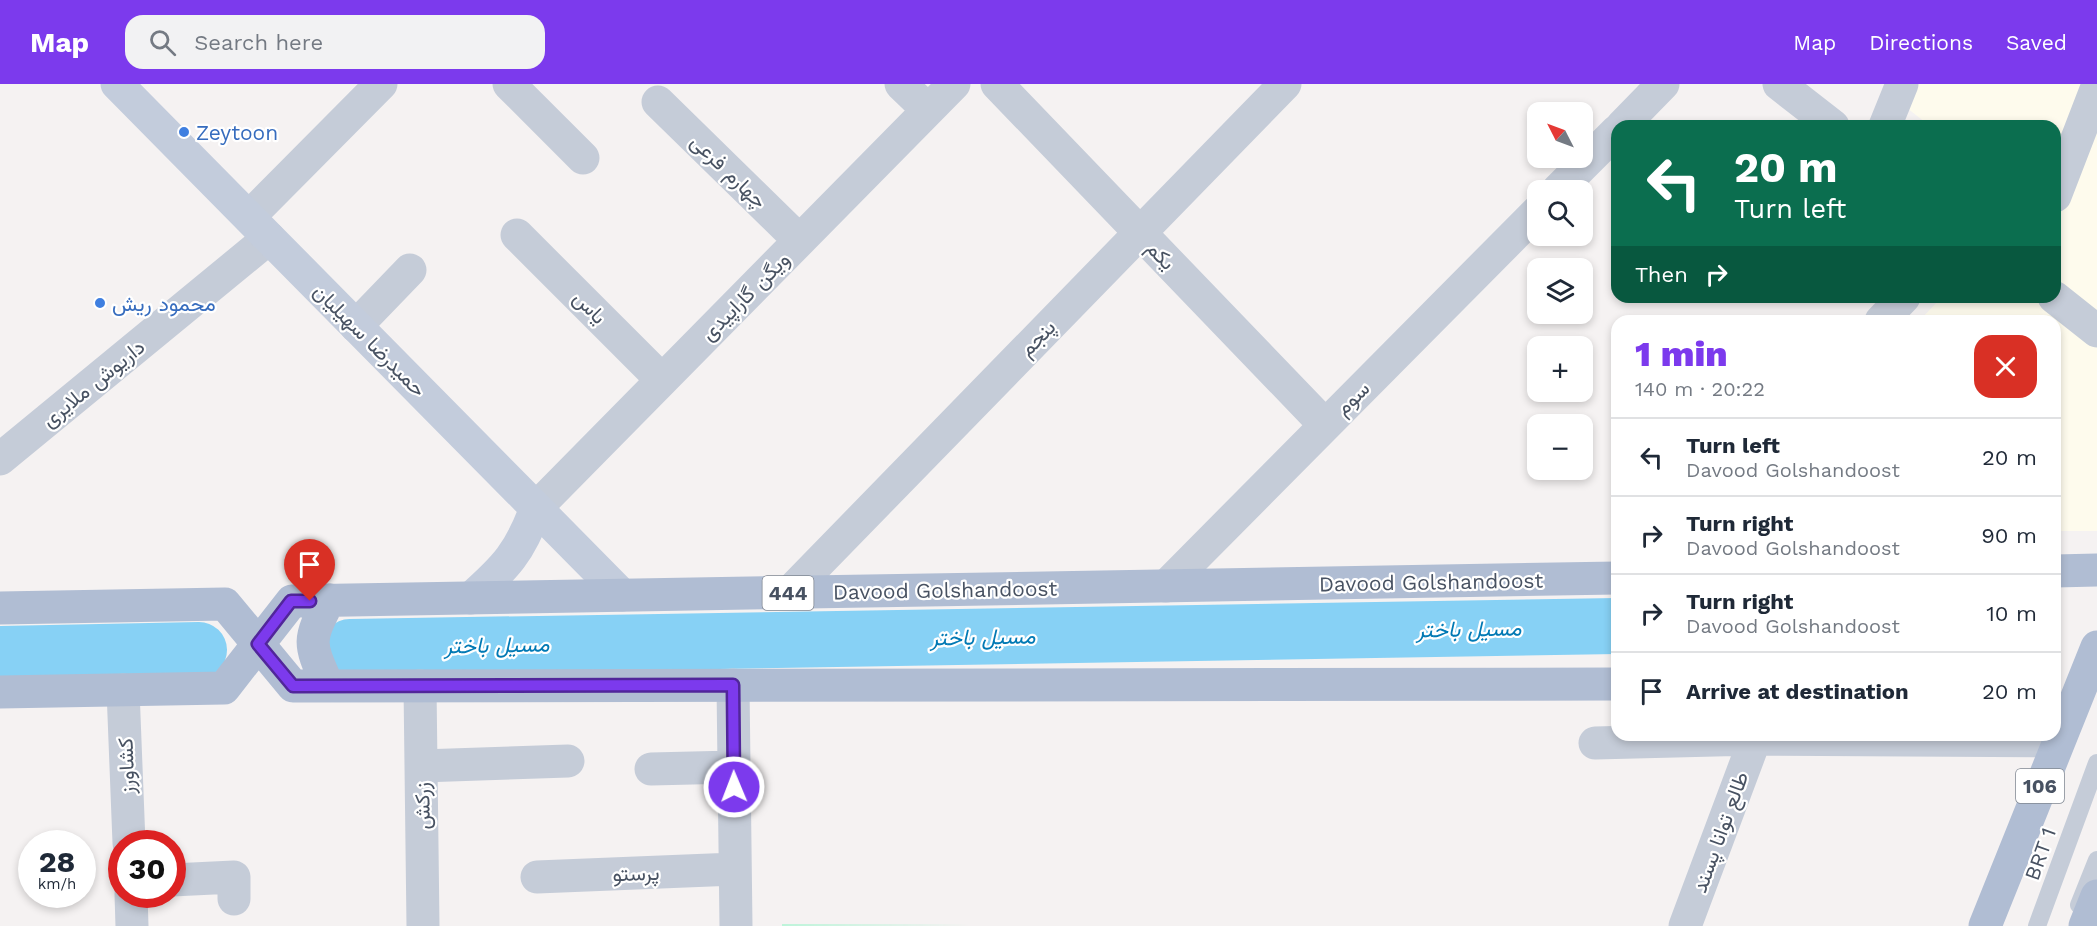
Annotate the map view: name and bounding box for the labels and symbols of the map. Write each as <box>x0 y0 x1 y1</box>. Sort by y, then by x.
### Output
north arrow <box>1527 102 1593 168</box>
place label: Zeytoon <box>196 120 278 145</box>
marker: Zeytoon <box>177 125 191 139</box>
street label: چهارم فرعی <box>684 129 772 215</box>
street label: یکم <box>1140 235 1181 276</box>
street label: ویگن گاراپیدی <box>695 246 796 347</box>
street label: حمیدرضا سهیلیان <box>308 278 432 402</box>
street label: یاس <box>568 285 612 329</box>
place label: محمود ریش <box>112 291 216 317</box>
marker: محمود ریش <box>93 296 107 310</box>
street label: پنجم <box>1014 314 1062 363</box>
street label: داریوش ملایری <box>37 334 150 433</box>
street label: سوم <box>1330 376 1376 422</box>
pin <box>284 539 335 601</box>
street label: Davood Golshandoost <box>1319 568 1544 596</box>
road number: 444 <box>762 576 814 610</box>
street label: Davood Golshandoost <box>833 576 1058 604</box>
water label: مسیل باختر <box>1415 616 1522 643</box>
water label: مسیل باختر <box>929 624 1036 651</box>
water label: مسیل باختر <box>443 632 550 659</box>
street label: کشاورز <box>113 738 141 795</box>
position arrow <box>702 755 766 819</box>
street label: طالع توانا پسند <box>1687 768 1755 897</box>
road number: 106 <box>2016 769 2064 803</box>
street label: زرکش <box>409 782 436 830</box>
street label: BRT 1 <box>2019 824 2061 884</box>
speed limit sign: 30 <box>108 830 186 908</box>
street label: پرستو <box>612 860 660 888</box>

